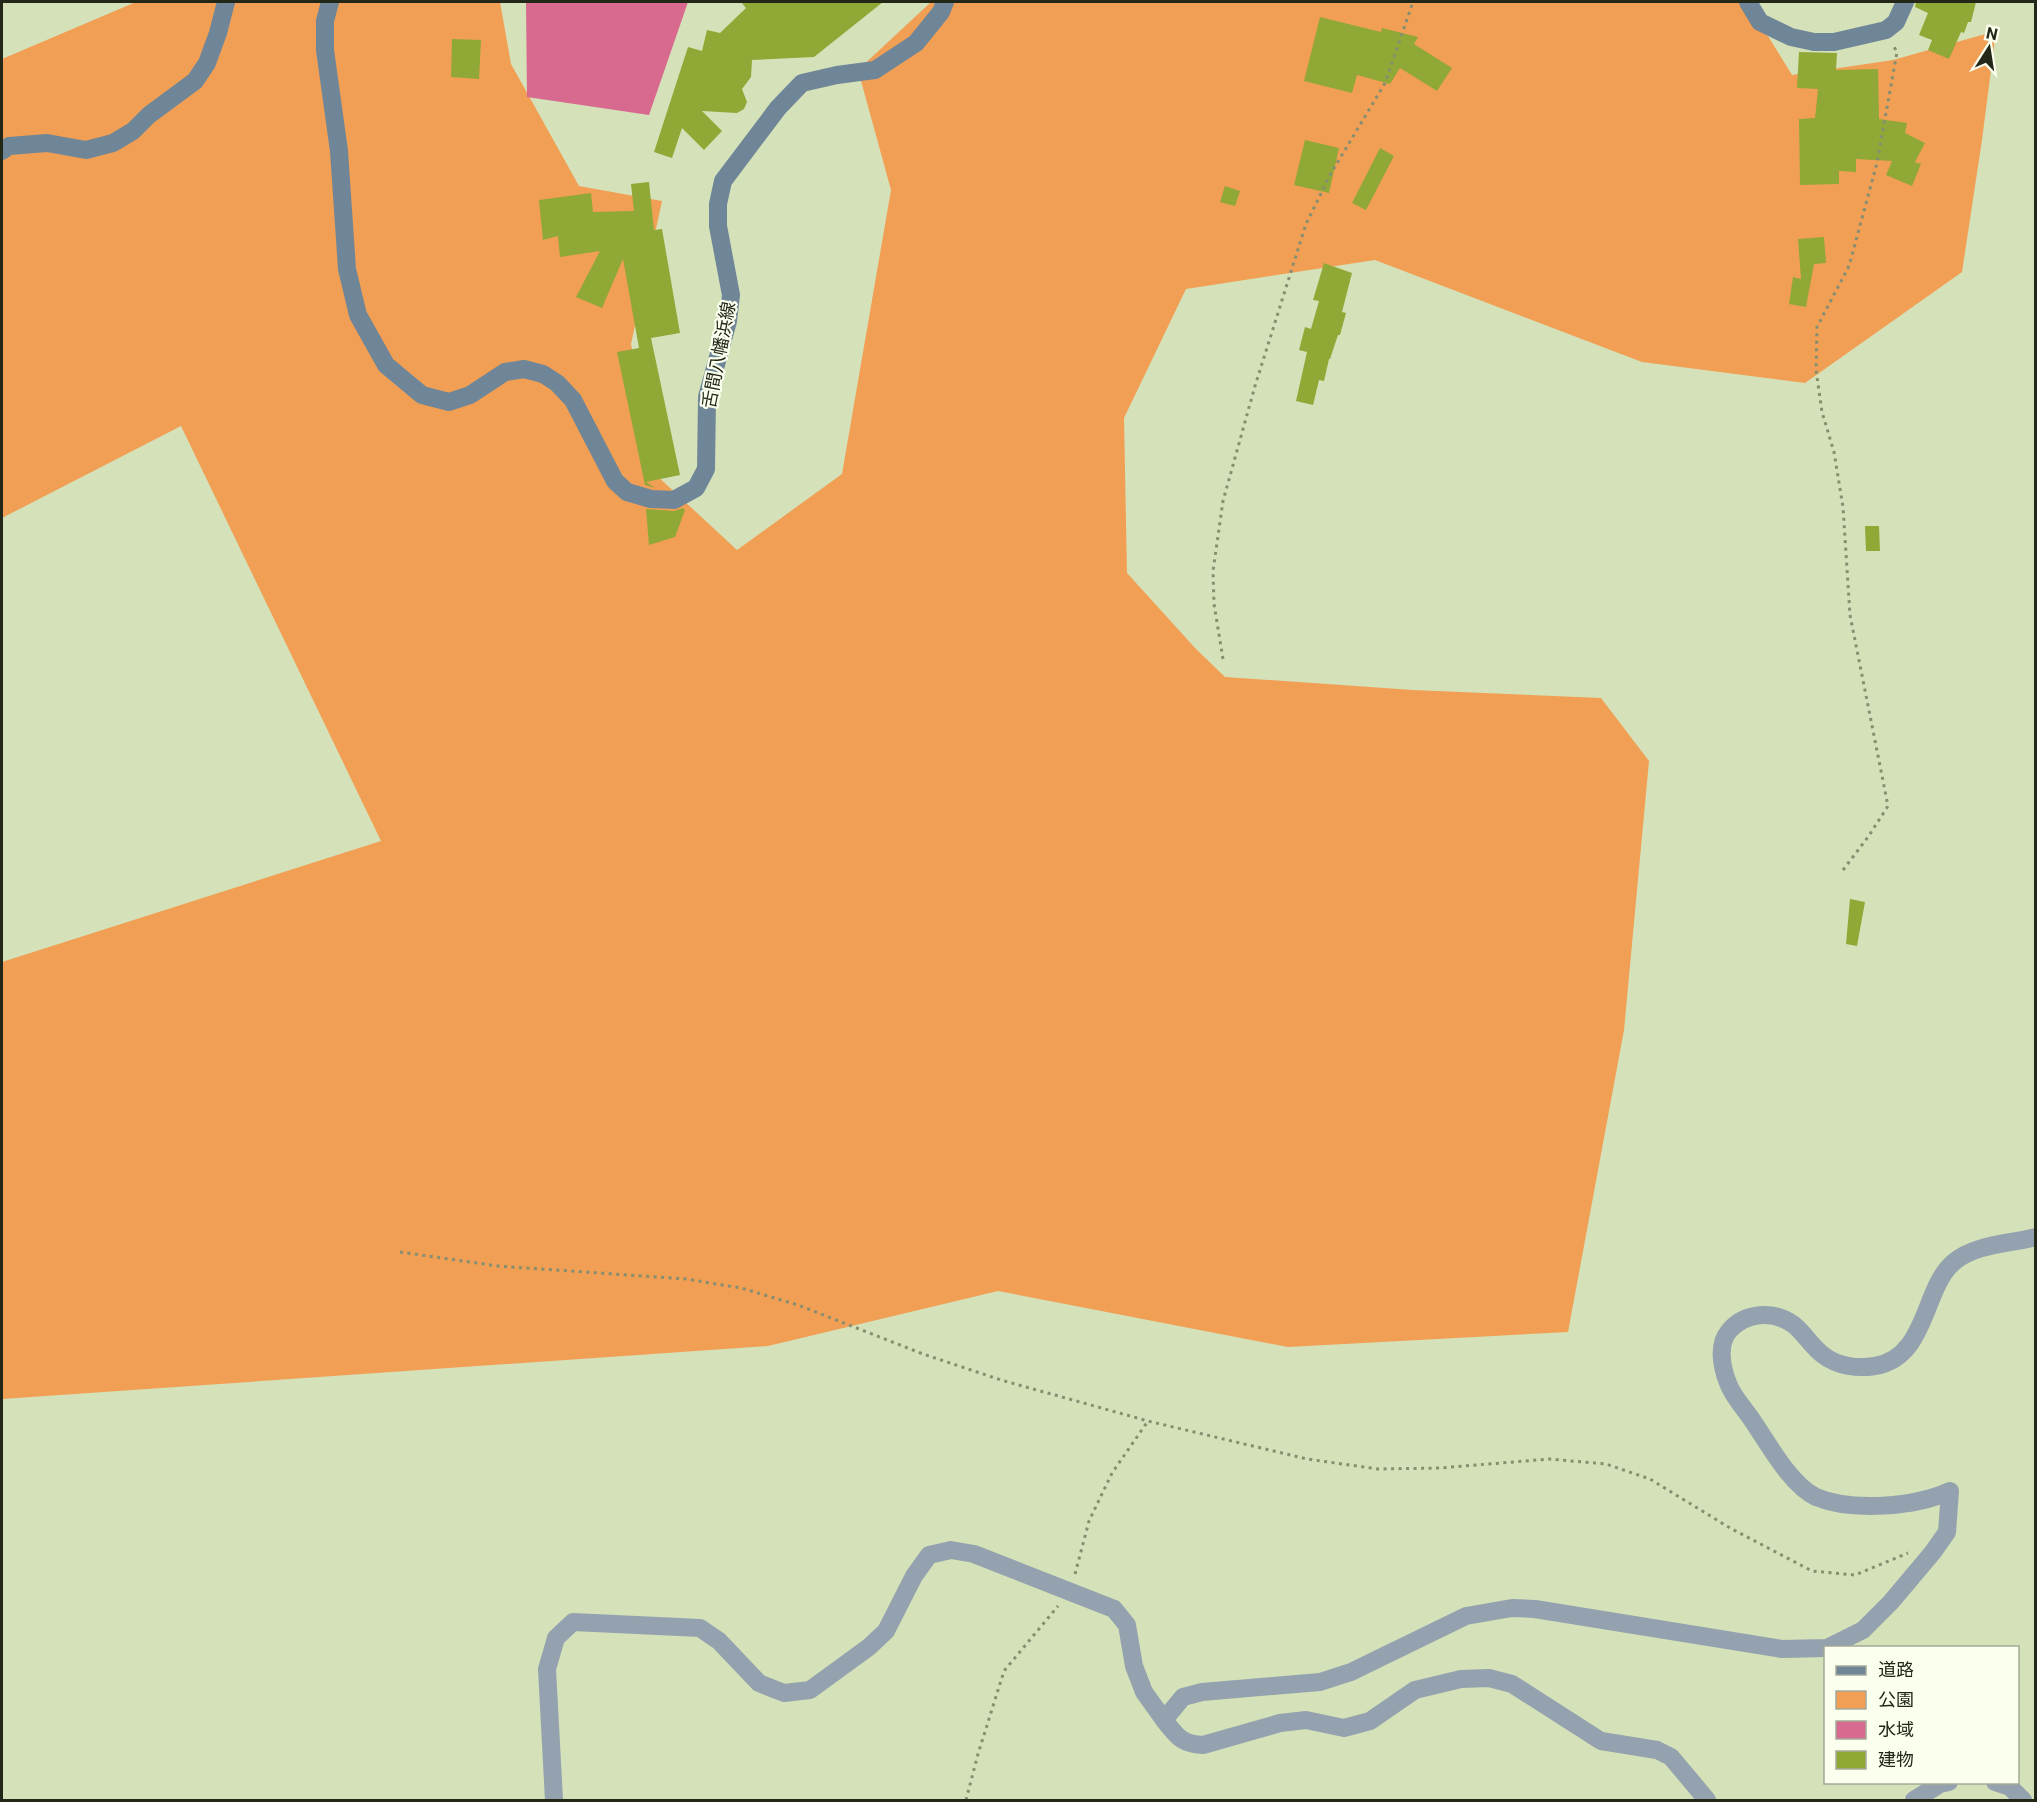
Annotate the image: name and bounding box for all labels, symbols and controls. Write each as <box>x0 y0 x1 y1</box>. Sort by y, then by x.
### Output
north arrow <box>1959 18 2019 78</box>
text: N <box>1985 23 2000 44</box>
street label: 舌間八幡浜線 <box>698 300 739 410</box>
legend <box>1824 1646 2019 1784</box>
text: 道路 <box>1878 1659 1914 1680</box>
text: 公園 <box>1878 1689 1914 1710</box>
text: 水域 <box>1878 1719 1914 1740</box>
text: 建物 <box>1878 1749 1914 1770</box>

